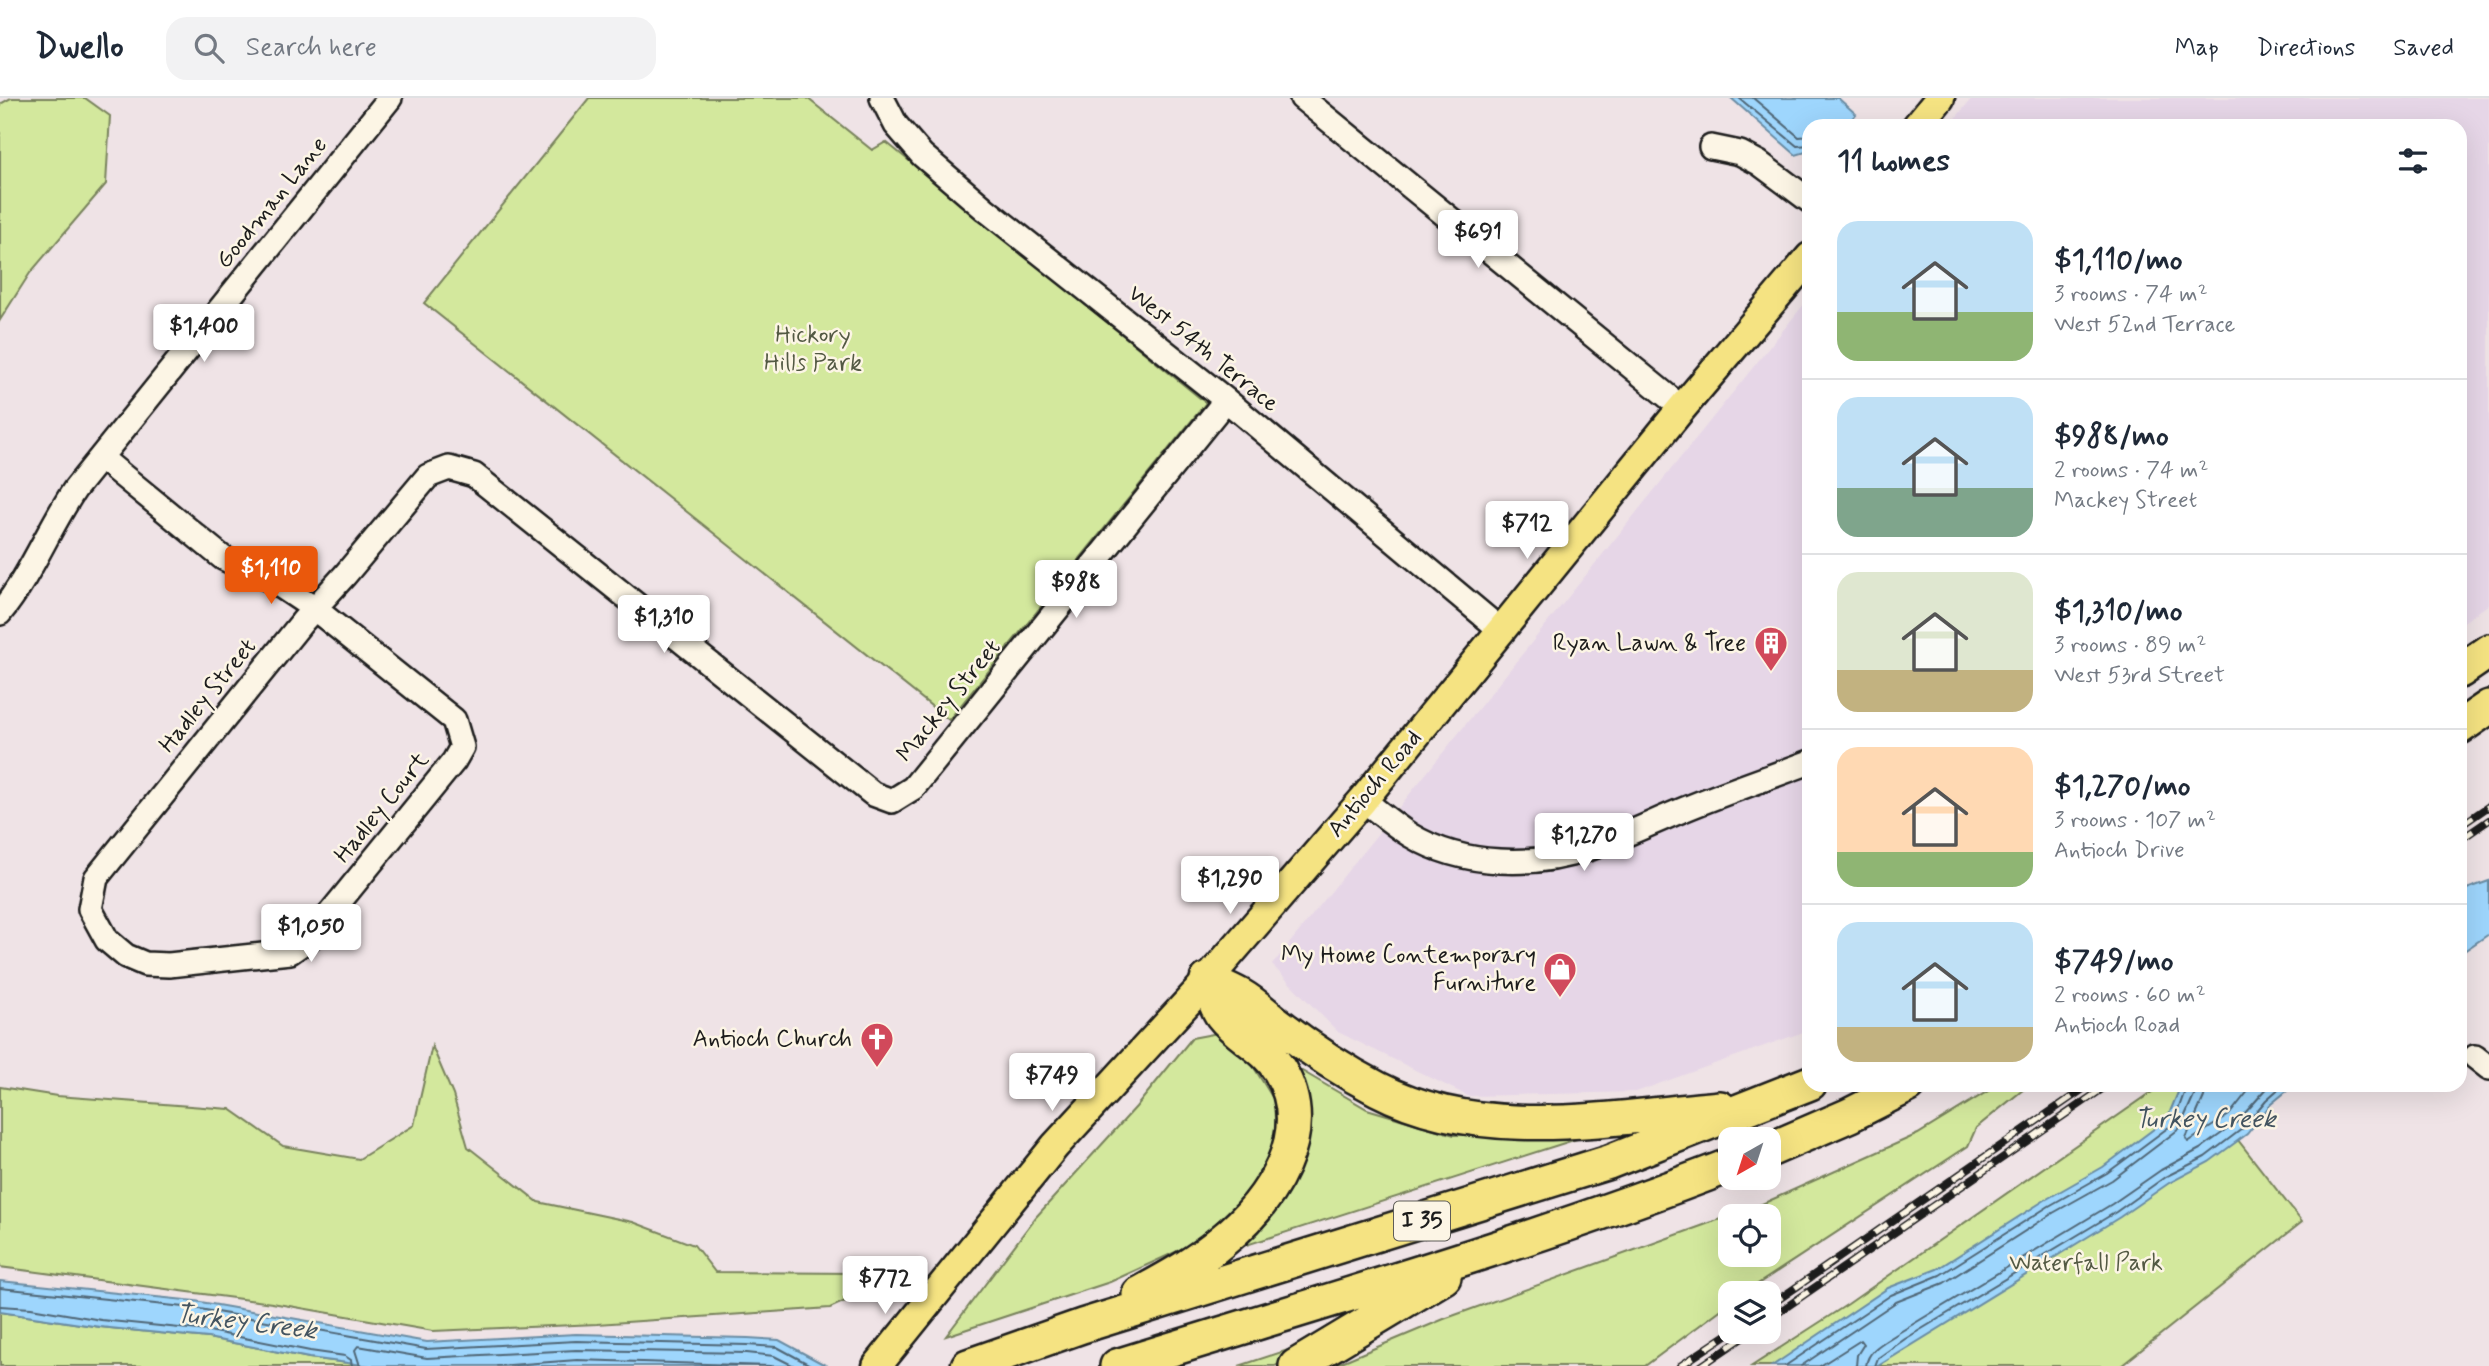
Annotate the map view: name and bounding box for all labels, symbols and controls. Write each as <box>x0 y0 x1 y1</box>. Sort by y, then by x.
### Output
search box <box>166 17 656 80</box>
text: Dwello <box>35 26 124 70</box>
icon: search <box>190 29 228 67</box>
text: Search here <box>246 31 377 65</box>
text: Map <box>2175 33 2219 64</box>
text: Directions <box>2257 33 2355 64</box>
text: Saved <box>2393 33 2454 64</box>
street label: Goodman Lane <box>209 131 335 275</box>
text: 11 homes <box>1837 142 1950 181</box>
icon: filters <box>2394 142 2432 180</box>
pin: $691 <box>1437 211 1519 270</box>
text: $691 <box>1454 218 1502 248</box>
text: $1,110/mo <box>2054 241 2183 280</box>
icon: home <box>1893 249 1977 333</box>
street label: West 54th Terrace <box>1121 278 1285 420</box>
text: 3 rooms · 74 m² <box>2054 280 2208 310</box>
pin: $1,400 <box>147 304 261 364</box>
text: West 52nd Terrace <box>2054 310 2235 340</box>
text: $1,400 <box>169 312 239 342</box>
park label: Hickory Hills Park <box>764 320 862 379</box>
text: $988/mo <box>2054 417 2169 456</box>
icon: home <box>1893 425 1977 509</box>
text: 2 rooms · 74 m² <box>2054 456 2209 486</box>
text: Mackey Street <box>2054 486 2197 516</box>
pin: $712 <box>1486 502 1568 561</box>
text: $712 <box>1501 509 1553 539</box>
pin: $1,110 <box>214 546 328 606</box>
text: $1,110 <box>241 554 301 584</box>
pin: $988 <box>1035 560 1117 620</box>
text: $988 <box>1051 568 1101 598</box>
text: $1,310/mo <box>2054 592 2182 631</box>
pin: $1,310 <box>607 596 721 655</box>
icon: home <box>1893 600 1977 684</box>
text: $1,310 <box>634 603 694 633</box>
building icon: Ryan Lawn & Tree <box>1752 624 1790 673</box>
place label: Ryan Lawn & Tree <box>1553 628 1746 659</box>
text: 3 rooms · 89 m² <box>2054 631 2206 661</box>
street label: Hadley Street <box>152 632 264 760</box>
street label: Mackey Street <box>890 633 1008 769</box>
text: West 53rd Street <box>2054 661 2225 691</box>
street label: Antioch Road <box>1321 724 1429 844</box>
street label: Hadley Court <box>328 746 436 870</box>
text: $1,270/mo <box>2054 767 2191 806</box>
icon: home <box>1893 775 1977 859</box>
text: 3 rooms · 107 m² <box>2054 806 2216 836</box>
pin: $1,270 <box>1527 814 1641 873</box>
text: $1,270 <box>1551 821 1617 851</box>
text: Antioch Drive <box>2054 836 2185 866</box>
pin: $1,290 <box>1173 856 1287 916</box>
text: $1,290 <box>1197 864 1263 894</box>
pin: $1,050 <box>254 904 368 964</box>
text: $1,050 <box>277 912 345 942</box>
place label: My Home Contemporary Furniture <box>1281 940 1536 999</box>
text: $749/mo <box>2054 942 2174 981</box>
shop icon: My Home Contemporary Furniture <box>1541 950 1579 999</box>
icon: home <box>1893 950 1977 1034</box>
text: 2 rooms · 60 m² <box>2054 981 2206 1011</box>
text: Antioch Road <box>2054 1011 2180 1041</box>
church icon: Antioch Church <box>858 1020 896 1069</box>
place label: Antioch Church <box>693 1024 852 1055</box>
pin: $749 <box>1011 1054 1093 1113</box>
text: $749 <box>1025 1061 1079 1091</box>
water label: Turkey Creek <box>2134 1103 2278 1137</box>
north arrow <box>1718 1127 1782 1190</box>
map controls <box>1718 1127 1781 1344</box>
road number: I 35 <box>1394 1202 1450 1240</box>
button: locate <box>1718 1204 1781 1267</box>
park label: Waterfall Park <box>2009 1248 2163 1279</box>
pin: $772 <box>844 1256 926 1316</box>
text: $772 <box>859 1264 911 1294</box>
button: layers <box>1718 1281 1781 1344</box>
water label: Turkey Creek <box>174 1297 320 1349</box>

